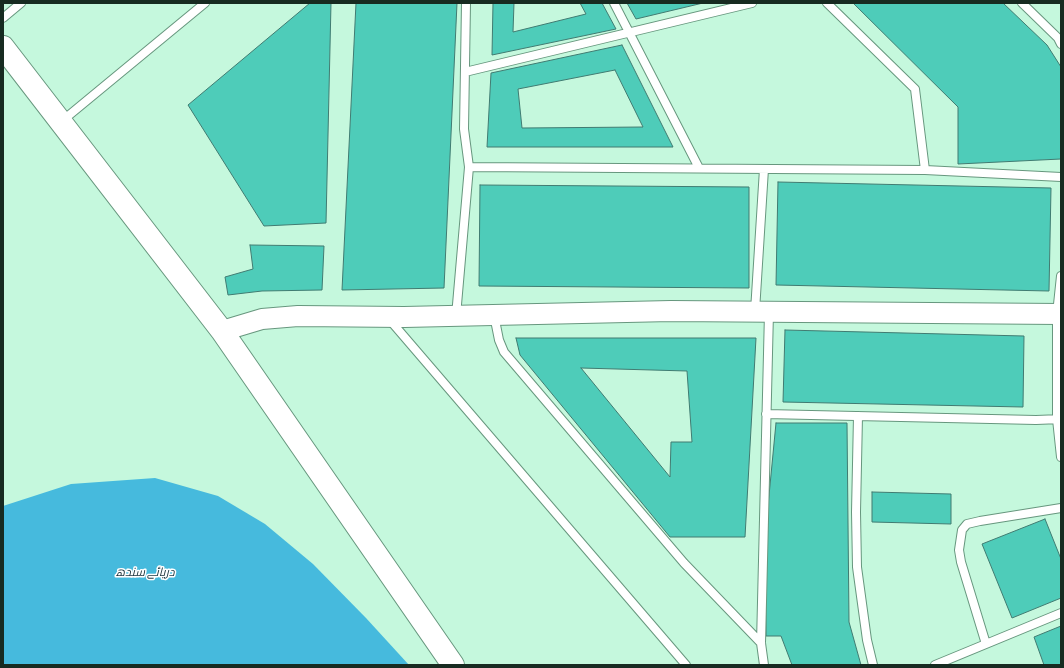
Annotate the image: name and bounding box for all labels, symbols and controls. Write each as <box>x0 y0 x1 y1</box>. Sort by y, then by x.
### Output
water label: دریائے سندھ <box>116 565 174 579</box>

